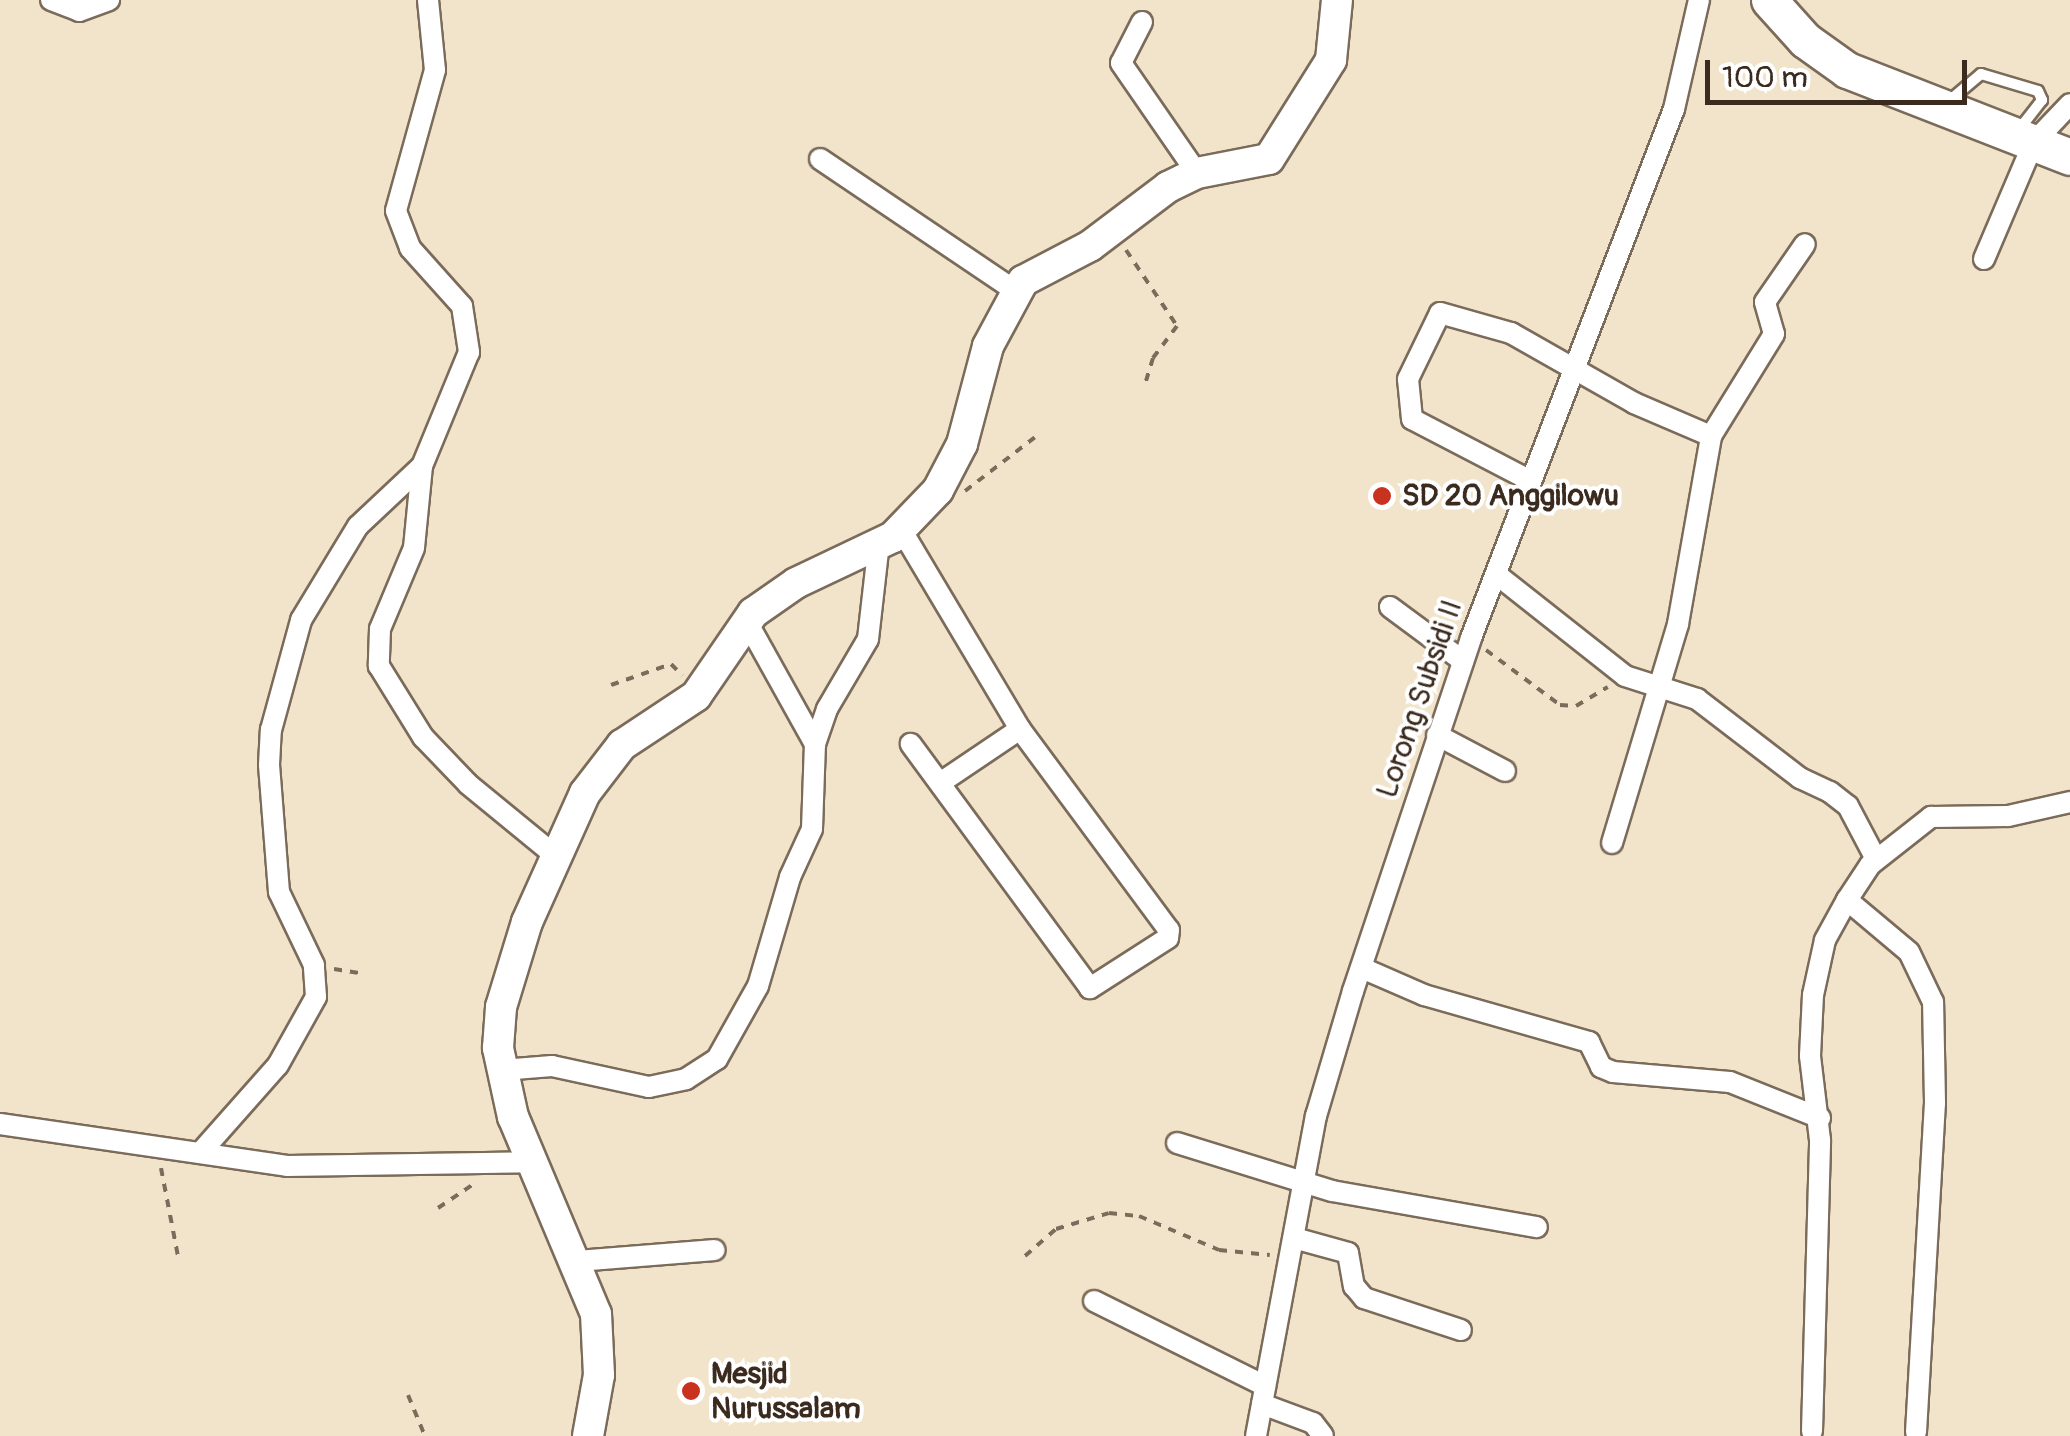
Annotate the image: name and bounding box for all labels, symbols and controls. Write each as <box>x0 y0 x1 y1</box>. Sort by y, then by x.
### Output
scale bar <box>1710 40 1972 102</box>
text: 100 m <box>1722 59 1808 96</box>
place label: SD 20 Anggilowu <box>1402 478 1619 514</box>
marker: SD 20 Anggilowu <box>1371 485 1393 507</box>
street label: Lorong Subsidi II <box>1369 595 1471 803</box>
place label: Mesjid Nurussalam <box>711 1356 861 1426</box>
marker: Mesjid Nurussalam <box>680 1380 702 1402</box>

